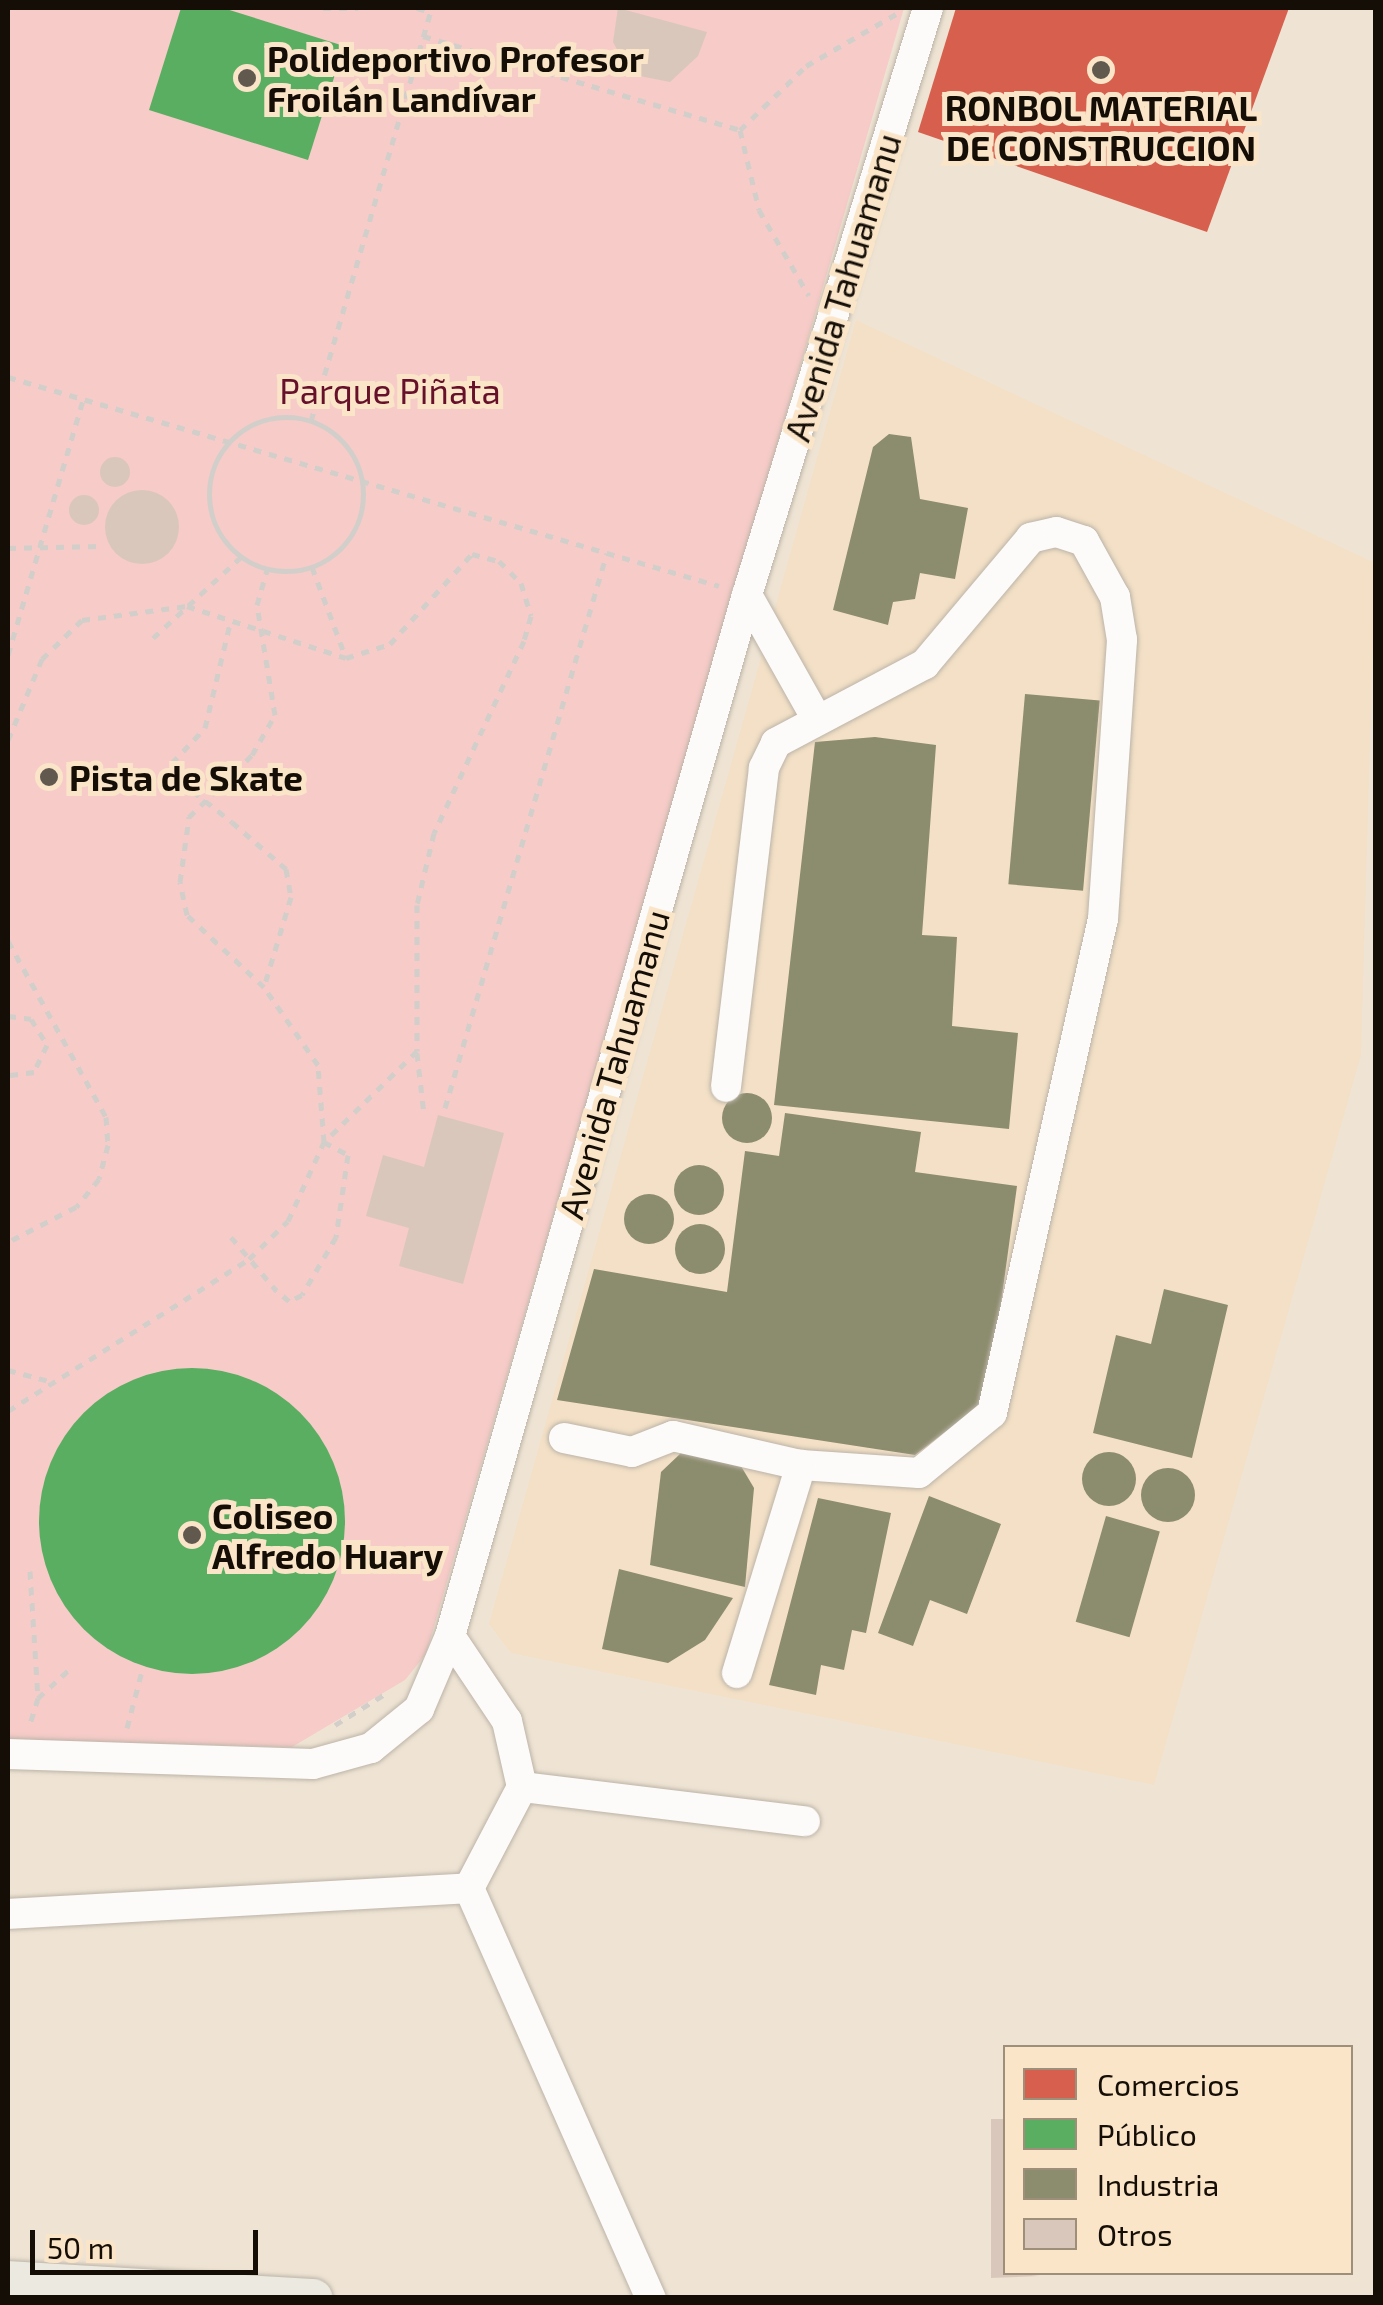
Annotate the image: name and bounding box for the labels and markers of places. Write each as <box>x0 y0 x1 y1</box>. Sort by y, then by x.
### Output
place label: Polideportivo Profesor Froilán Landívar <box>267 37 644 119</box>
marker: RONBOL MATERIAL DE CONSTRUCCION <box>1090 59 1112 81</box>
marker: Polideportivo Profesor Froilán Landívar <box>236 67 258 89</box>
place label: RONBOL MATERIAL DE CONSTRUCCION <box>944 86 1258 168</box>
place label: Pista de Skate <box>69 756 303 798</box>
marker: Pista de Skate <box>38 766 60 788</box>
place label: Coliseo Alfredo Huary <box>212 1494 443 1576</box>
marker: Coliseo Alfredo Huary <box>181 1524 203 1546</box>

